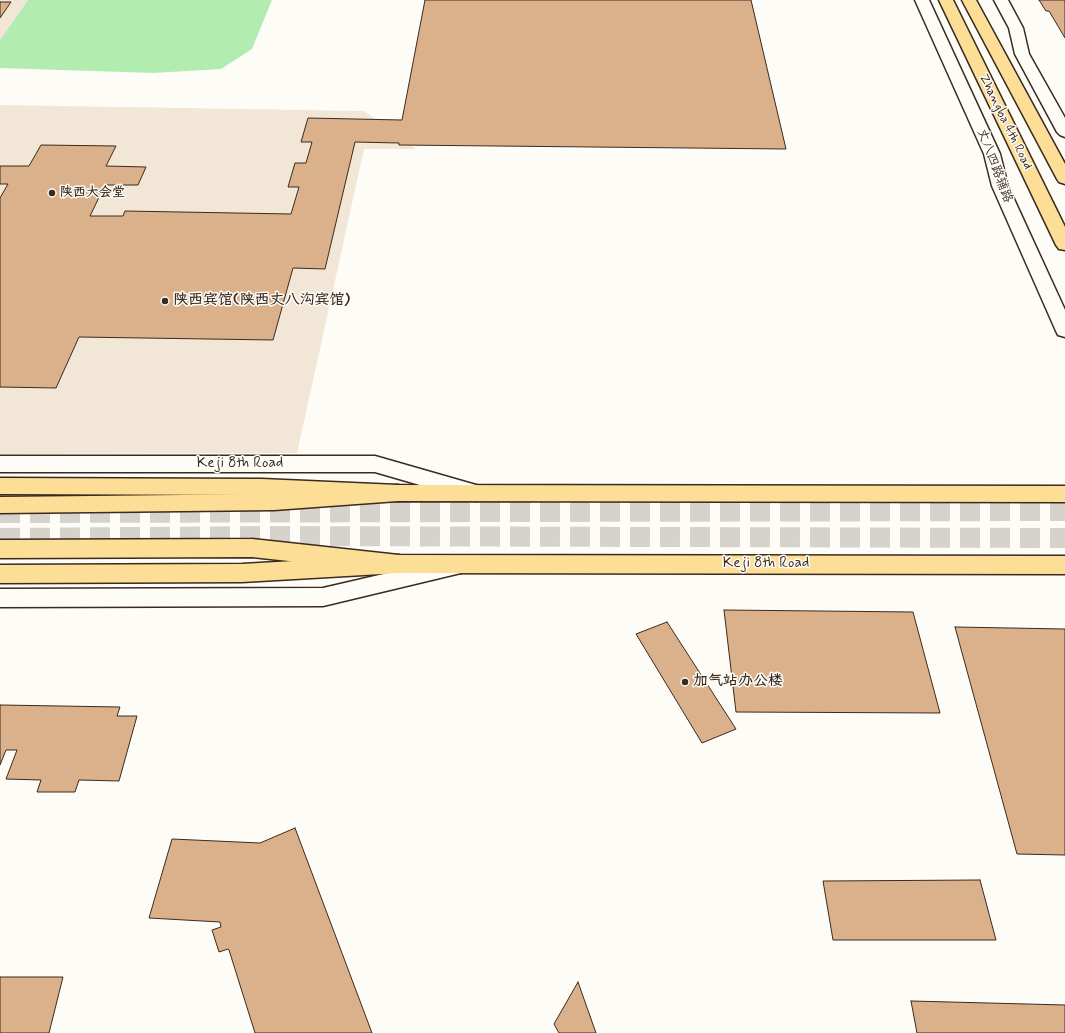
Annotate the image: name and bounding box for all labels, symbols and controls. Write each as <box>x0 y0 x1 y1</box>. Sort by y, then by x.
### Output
street label: Zhangba 4th Road <box>975 72 1035 172</box>
street label: 丈八四路辅路 <box>973 127 1015 205</box>
place label: 陕西大会堂 <box>60 185 125 201</box>
marker: 陕西大会堂 <box>47 188 57 198</box>
place label: 陕西宾馆(陕西丈八沟宾馆) <box>173 292 350 310</box>
marker: 陕西宾馆(陕西丈八沟宾馆) <box>160 296 170 306</box>
street label: Keji 8th Road <box>197 455 283 473</box>
street label: Keji 8th Road <box>723 555 809 573</box>
place label: 加气站办公楼 <box>693 673 783 691</box>
marker: 加气站办公楼 <box>680 677 690 687</box>

